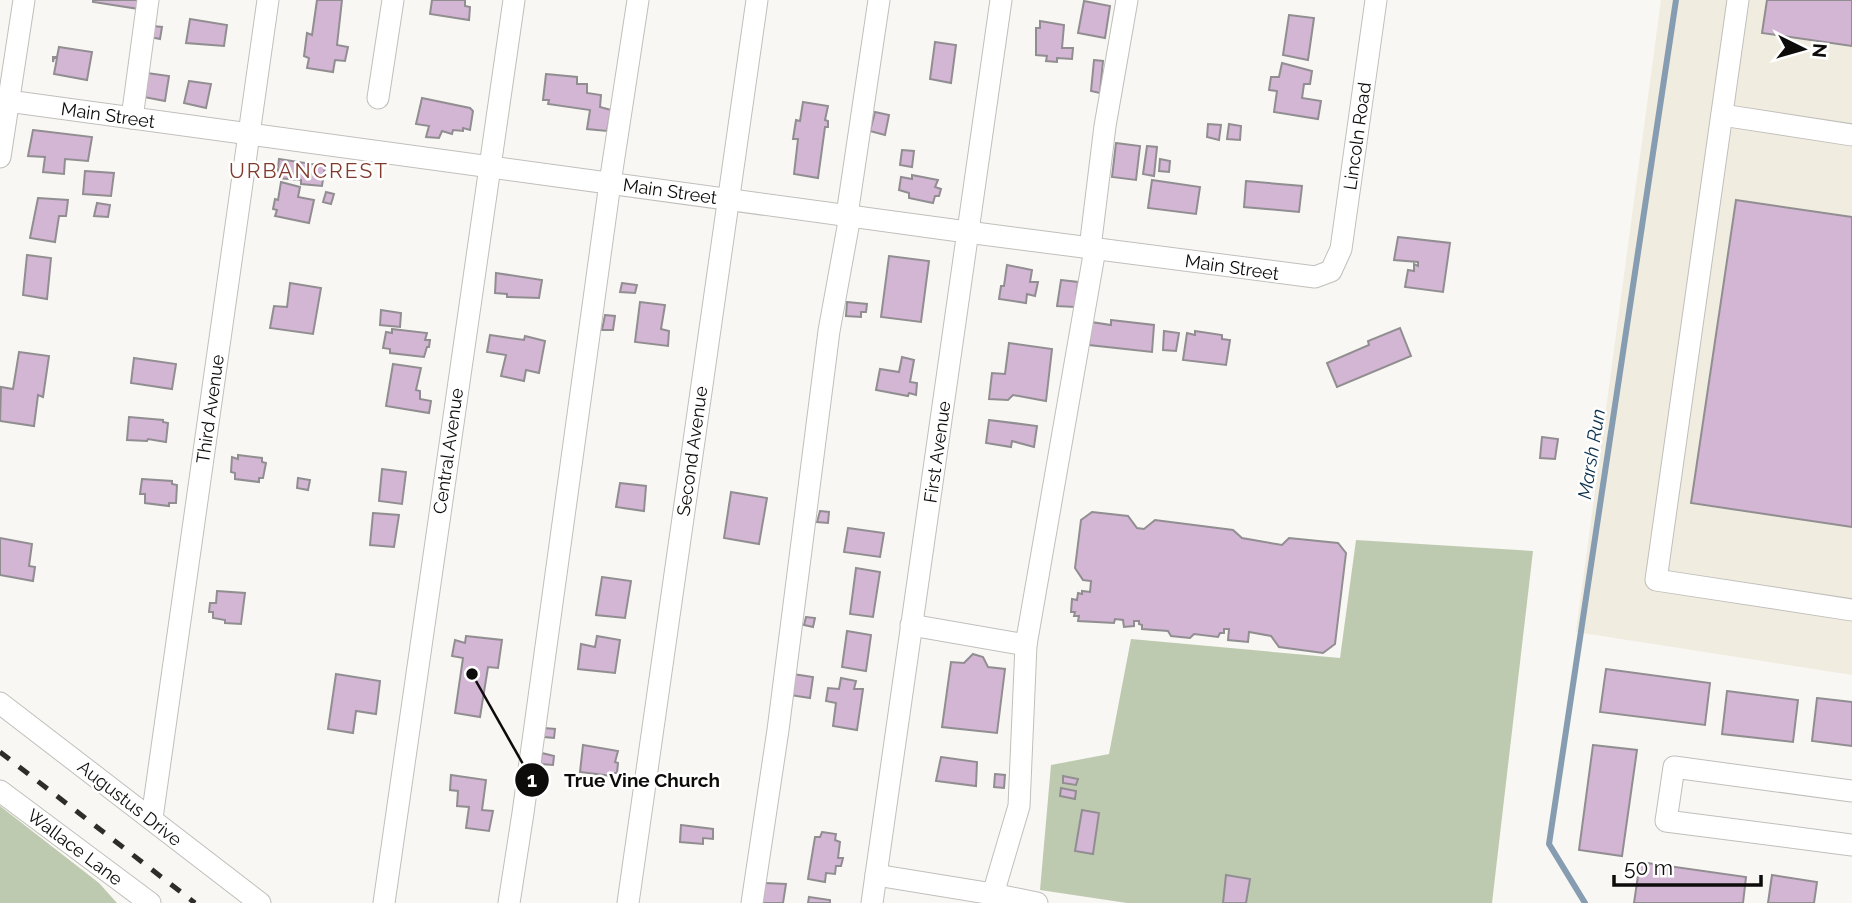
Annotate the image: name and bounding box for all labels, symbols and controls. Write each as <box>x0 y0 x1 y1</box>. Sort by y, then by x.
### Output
north arrow <box>1768 14 1838 84</box>
text: N <box>1808 42 1832 59</box>
street label: Lincoln Road <box>1339 81 1375 191</box>
street label: Main Street <box>60 98 156 132</box>
district label: URBANCREST <box>229 158 389 183</box>
street label: Main Street <box>622 174 718 208</box>
street label: Main Street <box>1184 250 1280 284</box>
street label: Third Avenue <box>192 353 228 465</box>
street label: Second Avenue <box>672 384 712 517</box>
street label: Central Avenue <box>429 386 467 515</box>
street label: First Avenue <box>919 399 955 504</box>
water label: Marsh Run <box>1573 407 1609 501</box>
street label: Augustus Drive <box>74 756 186 850</box>
callout: True Vine Church <box>515 760 735 800</box>
text: 1 <box>527 767 537 792</box>
text: True Vine Church <box>564 769 720 791</box>
street label: Wallace Lane <box>23 804 127 890</box>
scale bar <box>1614 844 1761 888</box>
text: 50 m <box>1624 855 1673 880</box>

